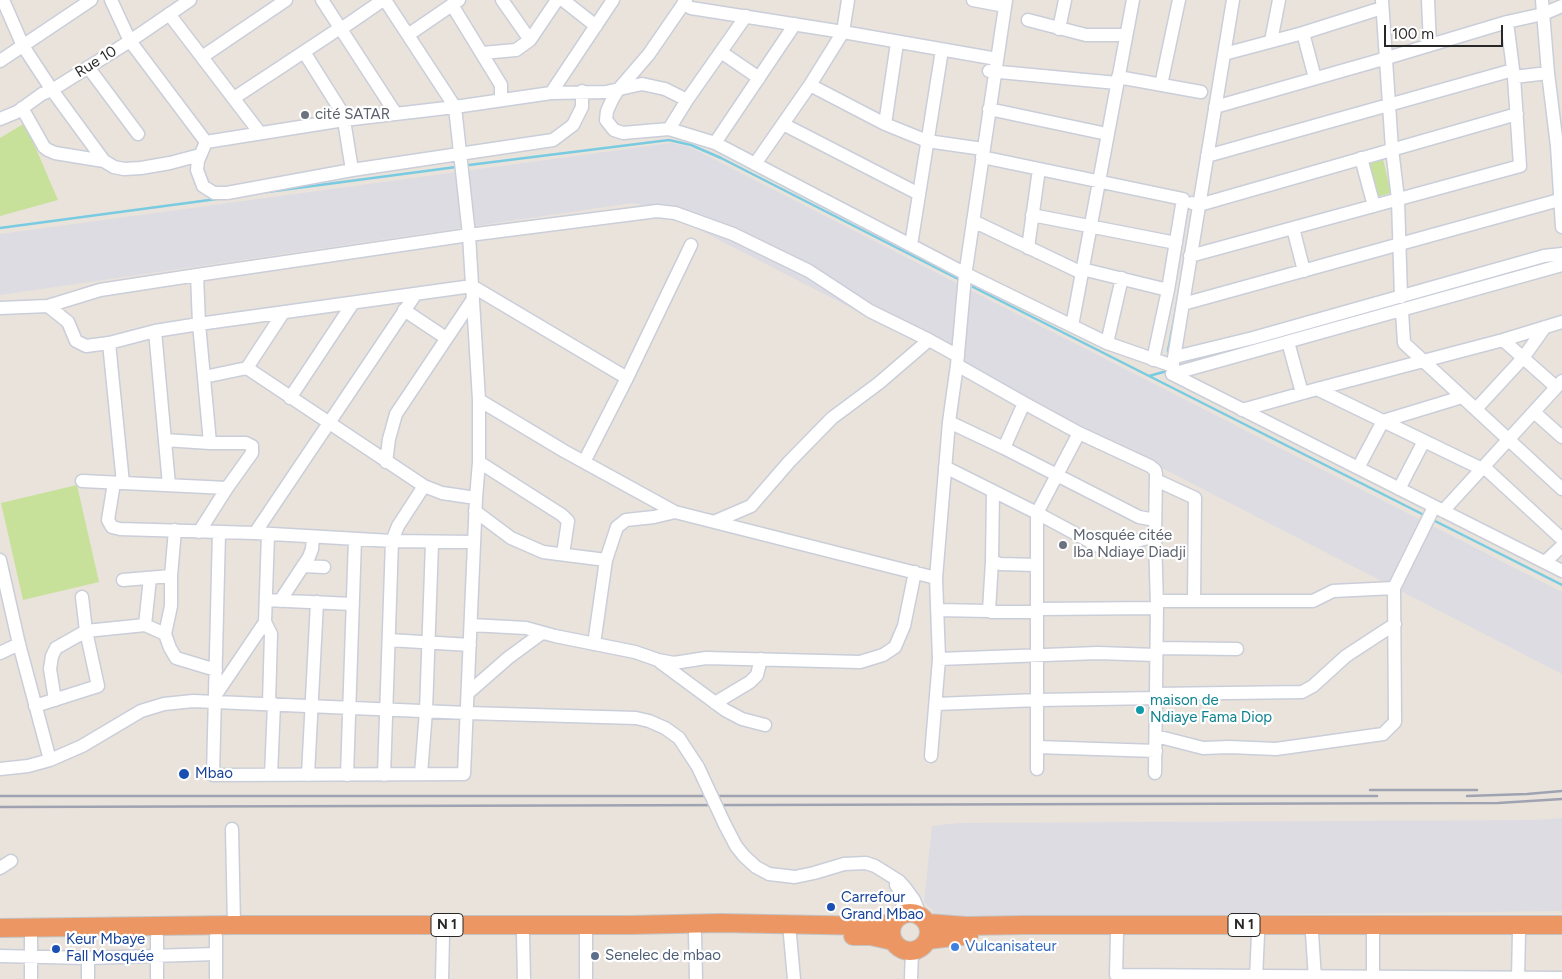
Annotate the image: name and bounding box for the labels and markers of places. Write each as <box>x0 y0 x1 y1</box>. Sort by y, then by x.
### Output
place label: cité SATAR <box>315 106 390 124</box>
marker: cité SATAR <box>299 109 311 121</box>
place label: Mosquée citée Iba Ndiaye Diadji <box>1073 527 1186 562</box>
marker: Mosquée citée Iba Ndiaye Diadji <box>1057 539 1069 551</box>
place label: maison de Ndiaye Fama Diop <box>1150 692 1272 727</box>
marker: maison de Ndiaye Fama Diop <box>1134 704 1146 716</box>
place label: Mbao <box>195 765 233 783</box>
marker: Mbao <box>177 767 191 781</box>
place label: Carrefour Grand Mbao <box>841 889 924 924</box>
marker: Carrefour Grand Mbao <box>825 901 837 913</box>
place label: Keur Mbaye Fall Mosquée <box>66 931 154 966</box>
place label: Vulcanisateur <box>965 938 1057 956</box>
marker: Vulcanisateur <box>949 941 961 953</box>
marker: Keur Mbaye Fall Mosquée <box>50 943 62 955</box>
place label: Senelec de mbao <box>605 947 721 965</box>
marker: Senelec de mbao <box>589 950 601 962</box>

